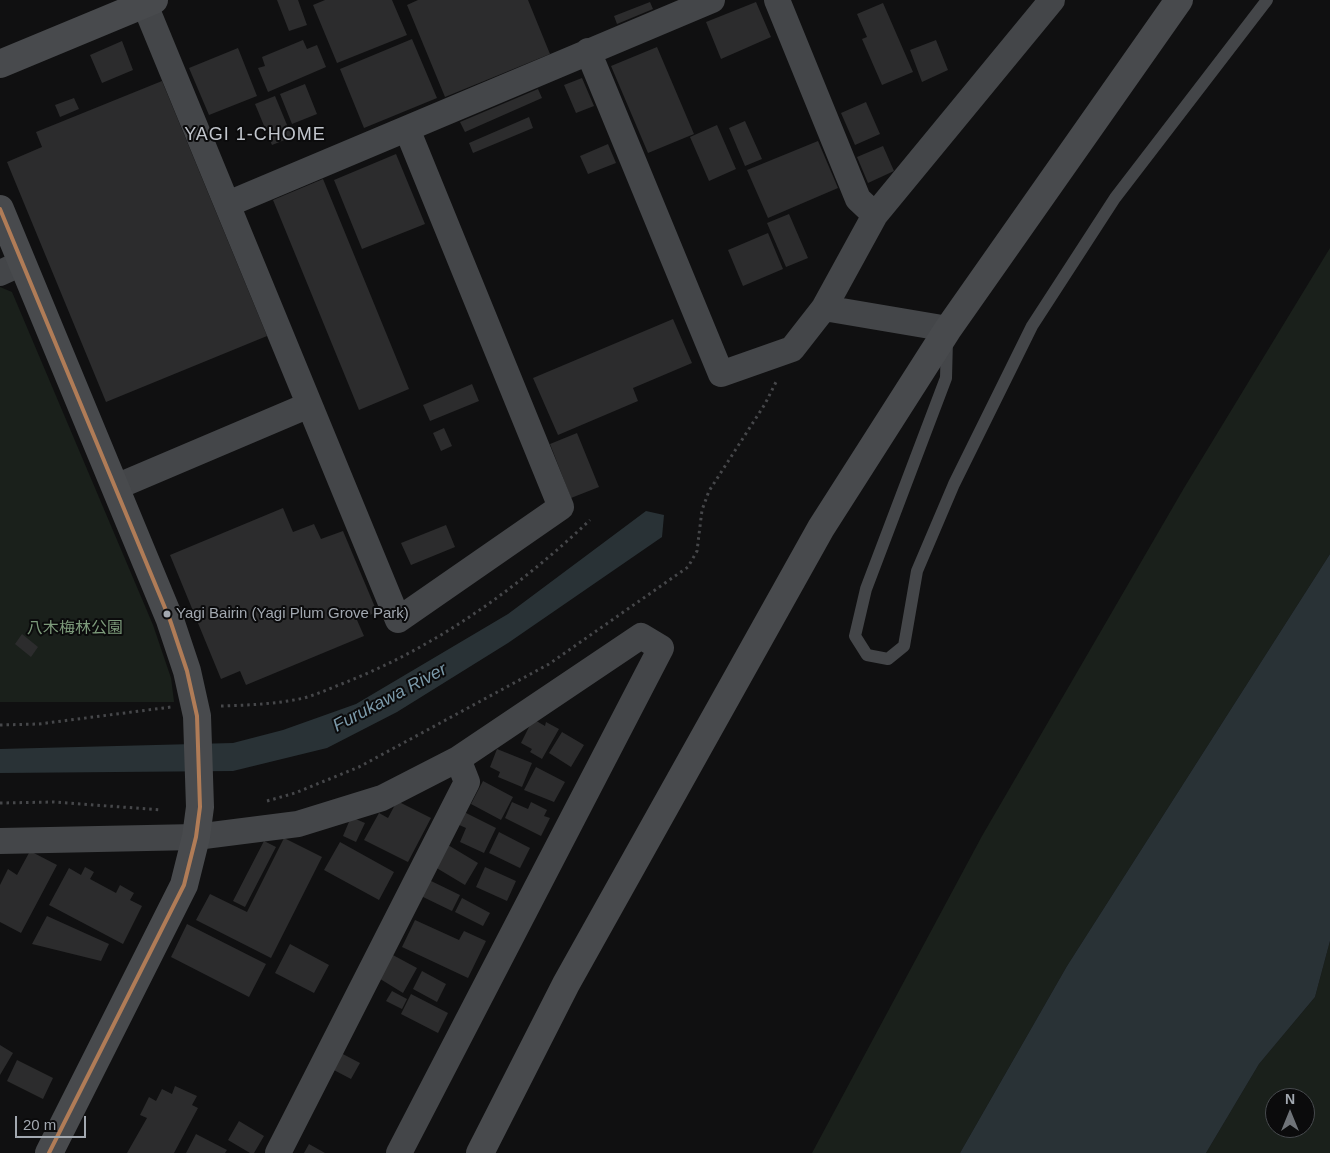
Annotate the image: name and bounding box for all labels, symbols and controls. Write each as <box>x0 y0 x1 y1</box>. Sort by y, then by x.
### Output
district label: YAGI 1-CHOME <box>183 124 327 146</box>
place label: Yagi Bairin (Yagi Plum Grove Park) <box>176 605 409 623</box>
marker: Yagi Bairin (Yagi Plum Grove Park) <box>162 609 172 619</box>
park label: 八木梅林公園 <box>27 619 123 639</box>
water label: Furukawa River <box>329 659 451 737</box>
north arrow <box>1265 1088 1315 1138</box>
text: N <box>1285 1091 1295 1107</box>
scale bar <box>18 1106 89 1138</box>
text: 20 m <box>23 1116 56 1133</box>

